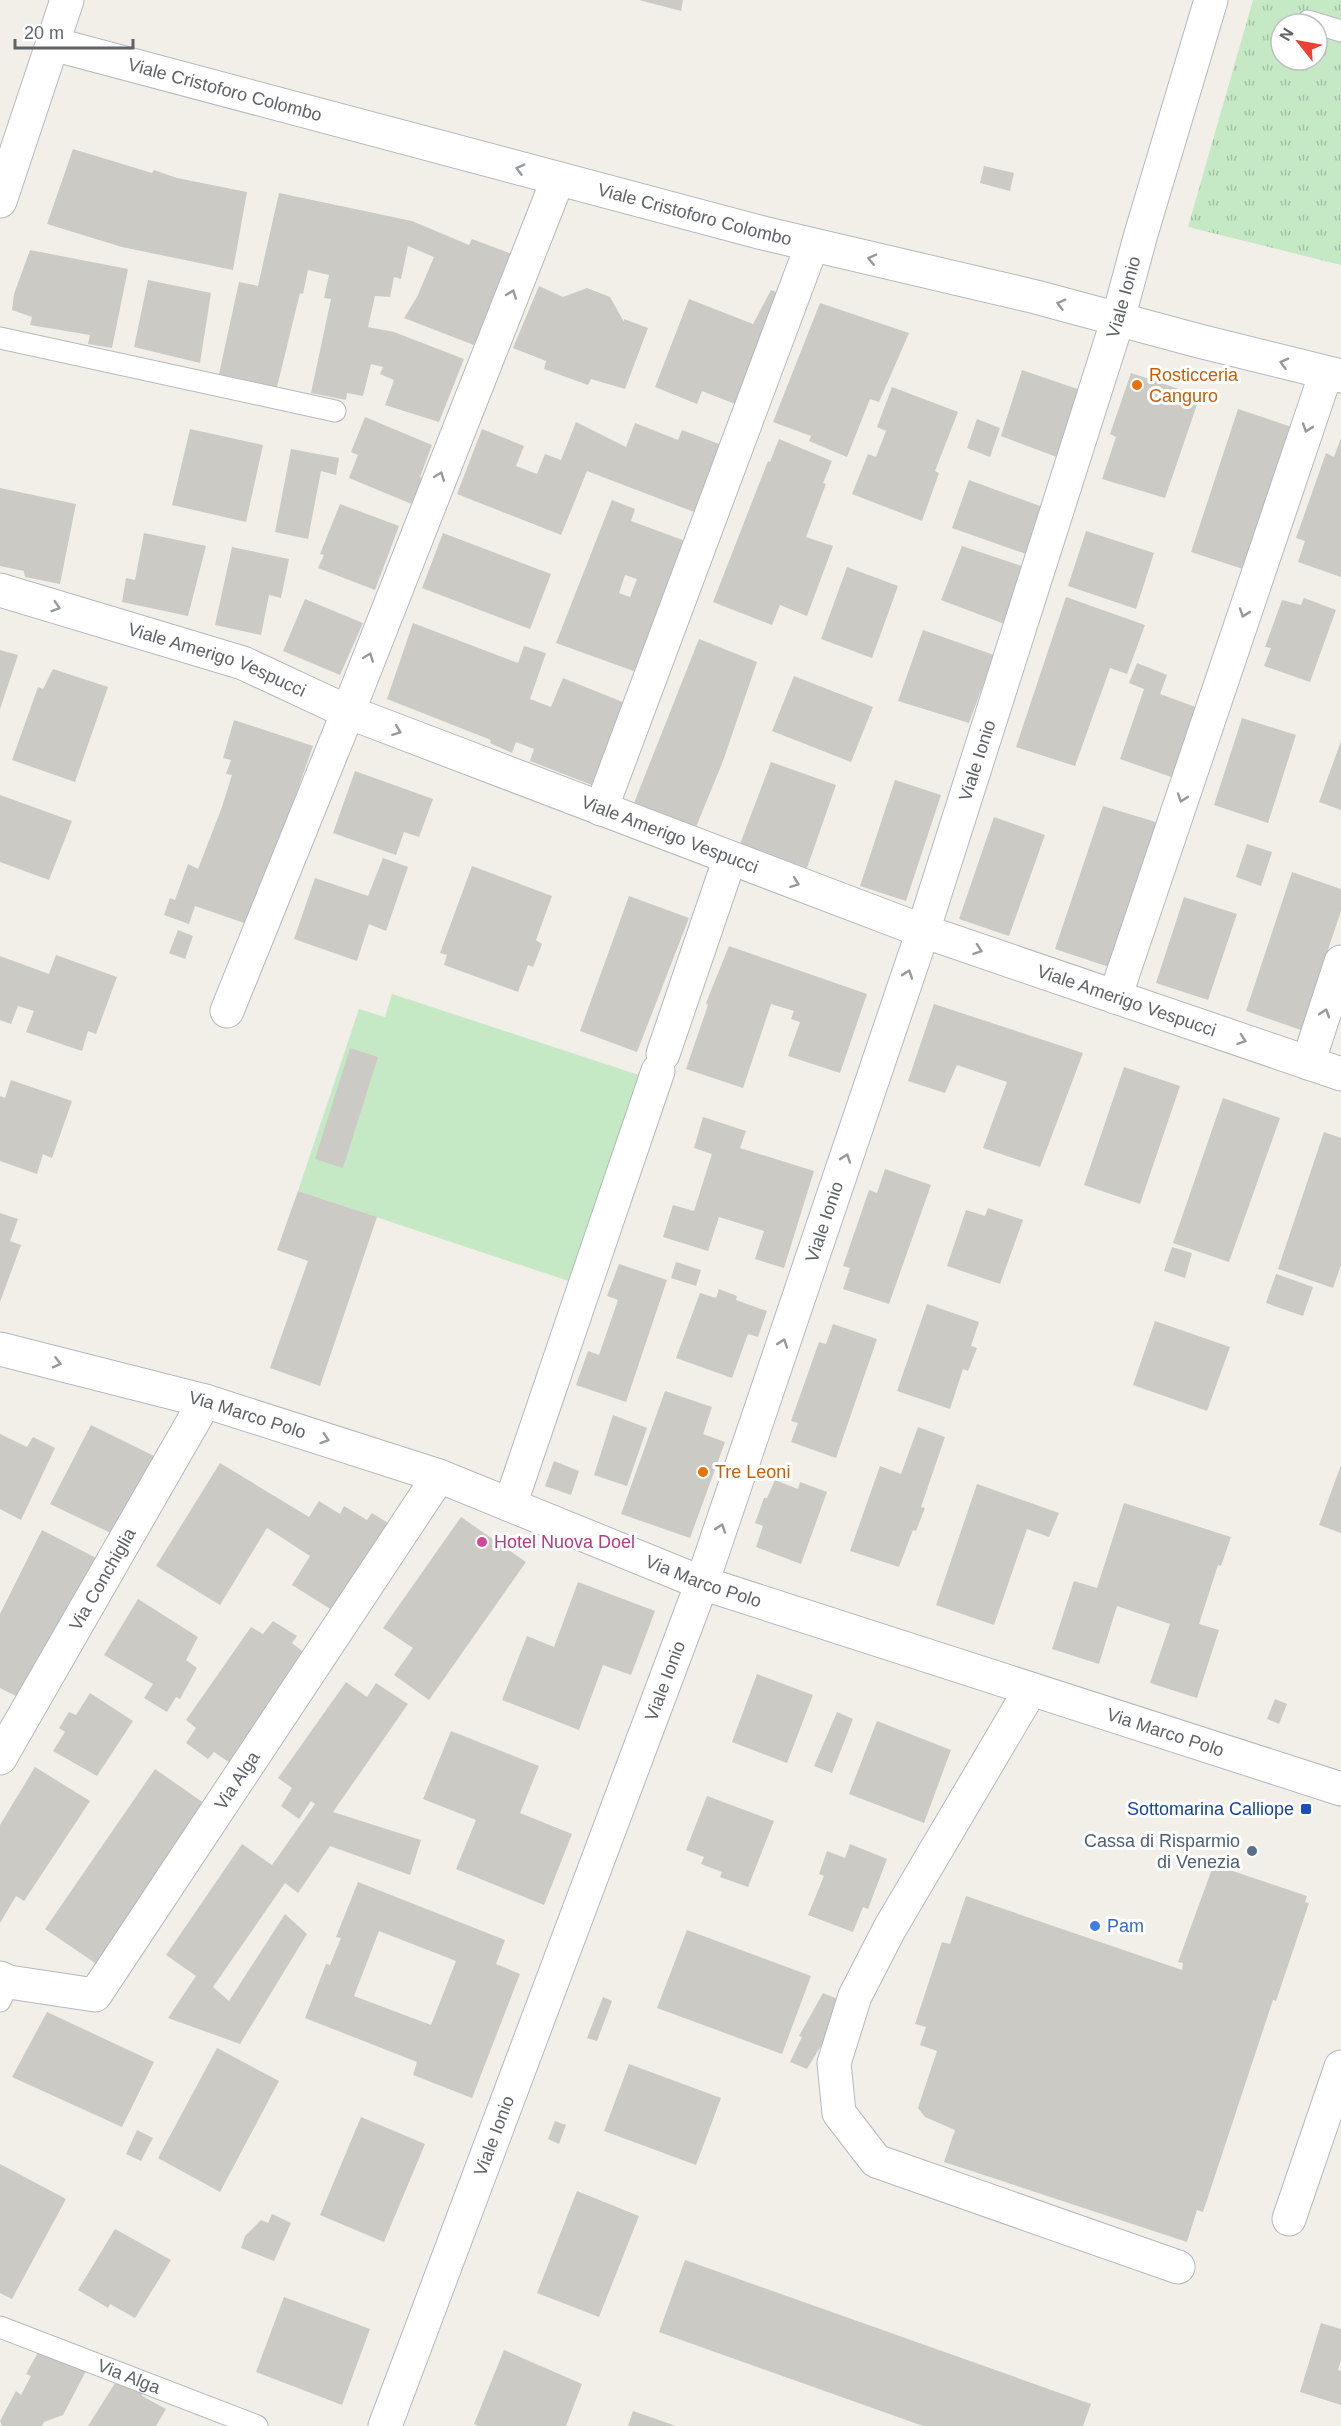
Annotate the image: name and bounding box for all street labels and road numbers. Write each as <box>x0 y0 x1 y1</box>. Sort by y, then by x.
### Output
street label: Viale Cristoforo Colombo <box>126 54 324 125</box>
street label: Viale Cristoforo Colombo <box>596 179 794 249</box>
street label: Viale Ionio <box>1103 254 1145 340</box>
street label: Viale Amerigo Vespucci <box>126 619 309 701</box>
street label: Viale Ionio <box>955 718 1000 803</box>
street label: Viale Amerigo Vespucci <box>579 792 761 877</box>
street label: Viale Amerigo Vespucci <box>1034 961 1219 1040</box>
street label: Viale Ionio <box>802 1179 847 1265</box>
street label: Via Marco Polo <box>187 1387 308 1443</box>
street label: Via Conchiglia <box>65 1524 140 1634</box>
street label: Via Marco Polo <box>643 1551 764 1611</box>
street label: Viale Ionio <box>641 1638 689 1724</box>
street label: Via Marco Polo <box>1104 1704 1226 1761</box>
street label: Via Alga <box>211 1747 264 1814</box>
street label: Viale Ionio <box>470 2093 518 2179</box>
street label: Via Alga <box>94 2355 164 2398</box>

